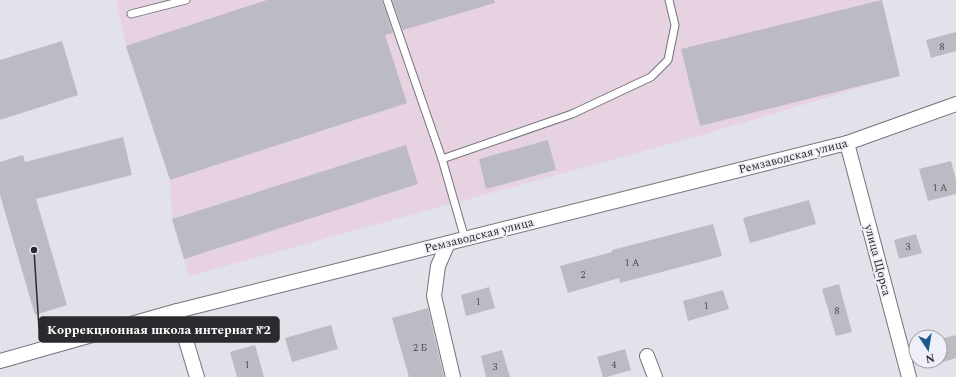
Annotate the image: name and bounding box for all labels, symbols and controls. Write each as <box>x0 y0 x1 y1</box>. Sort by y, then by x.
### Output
house number: 8 <box>940 39 945 55</box>
street label: Ремзаводская улица <box>737 134 850 179</box>
house number: 1 А <box>933 180 948 196</box>
street label: Ремзаводская улица <box>423 213 536 258</box>
street label: улица Щорса <box>859 221 896 298</box>
house number: 3 <box>906 239 911 255</box>
house number: 1 А <box>625 255 640 271</box>
house number: 2 <box>581 267 586 283</box>
house number: 1 <box>476 294 481 310</box>
house number: 1 <box>704 298 709 314</box>
house number: 8 <box>835 303 840 319</box>
callout: Коррекционная школа интернат №2 <box>39 317 279 342</box>
text: Коррекционная школа интернат №2 <box>47 320 271 340</box>
north arrow <box>908 329 948 369</box>
house number: 2 Б <box>413 340 427 356</box>
text: N <box>924 349 936 368</box>
house number: 1 <box>245 357 250 373</box>
house number: 4 <box>612 357 617 373</box>
house number: 3 <box>493 359 498 375</box>

